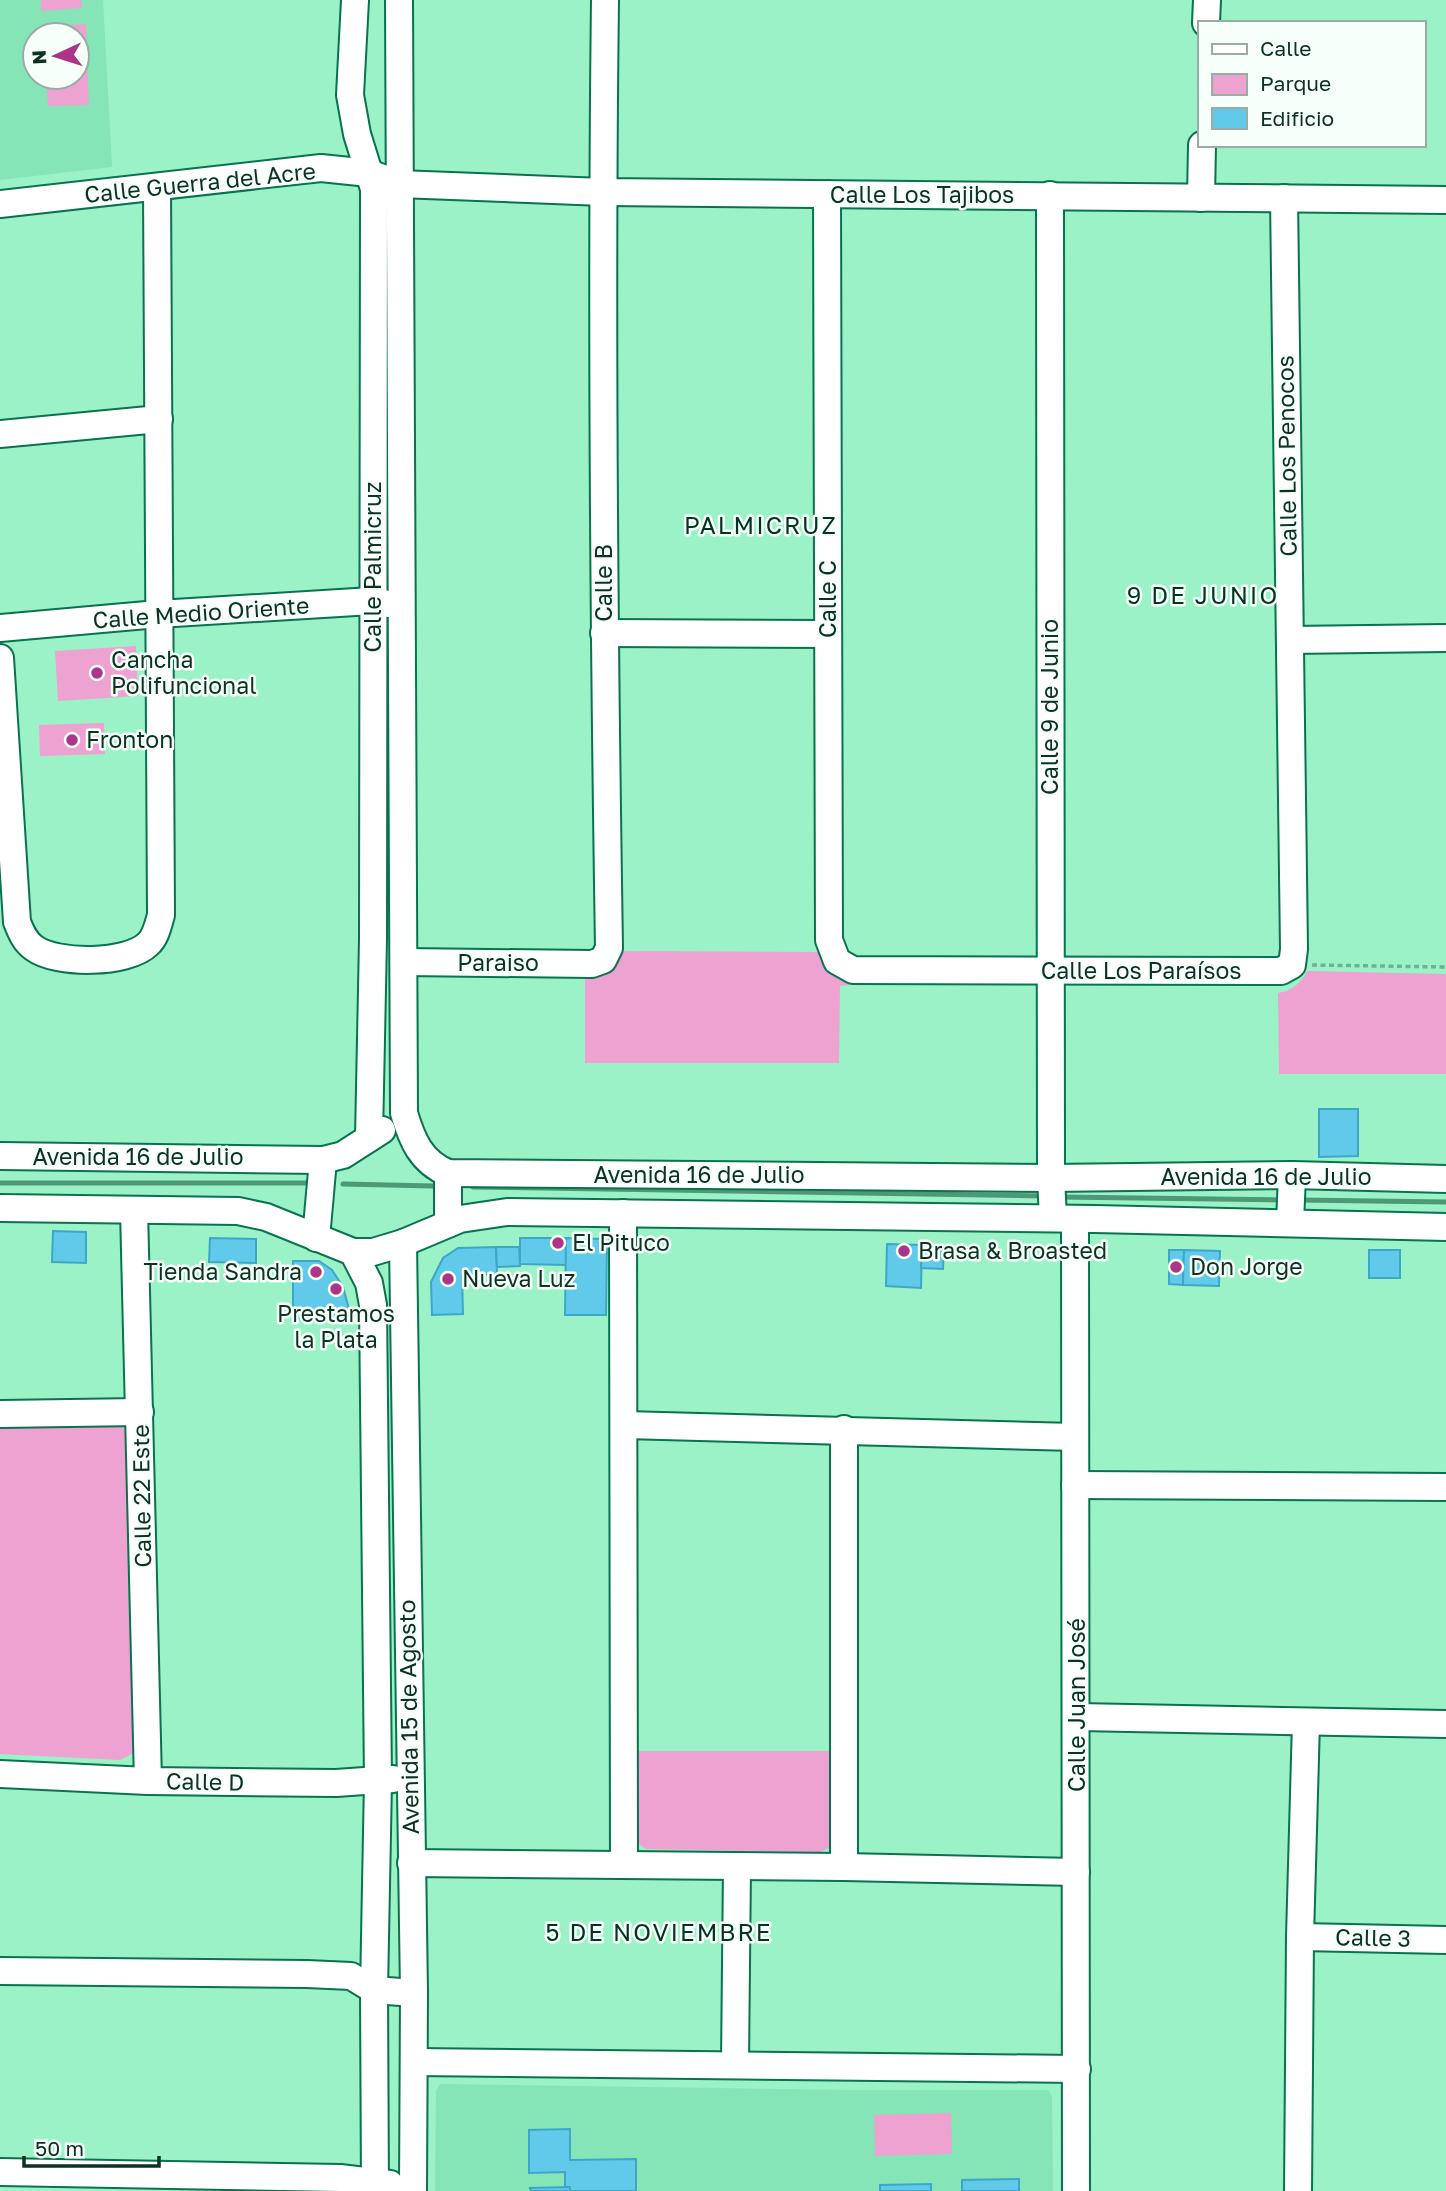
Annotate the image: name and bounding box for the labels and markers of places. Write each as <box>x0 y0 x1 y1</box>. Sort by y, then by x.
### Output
place label: Cancha Polifuncional <box>111 645 257 699</box>
marker: Cancha Polifuncional <box>89 665 105 681</box>
place label: Fronton <box>86 725 173 753</box>
marker: Fronton <box>64 732 80 748</box>
place label: El Pituco <box>572 1228 670 1256</box>
marker: El Pituco <box>550 1235 566 1251</box>
place label: Brasa & Broasted <box>918 1236 1107 1264</box>
marker: Brasa & Broasted <box>896 1243 912 1259</box>
place label: Don Jorge <box>1190 1252 1303 1280</box>
place label: Tienda Sandra <box>143 1257 302 1285</box>
marker: Don Jorge <box>1168 1259 1184 1275</box>
marker: Tienda Sandra <box>308 1264 324 1280</box>
place label: Nueva Luz <box>462 1264 576 1292</box>
marker: Nueva Luz <box>440 1271 456 1287</box>
marker: Prestamos la Plata <box>328 1281 344 1297</box>
place label: Prestamos la Plata <box>277 1299 395 1353</box>

